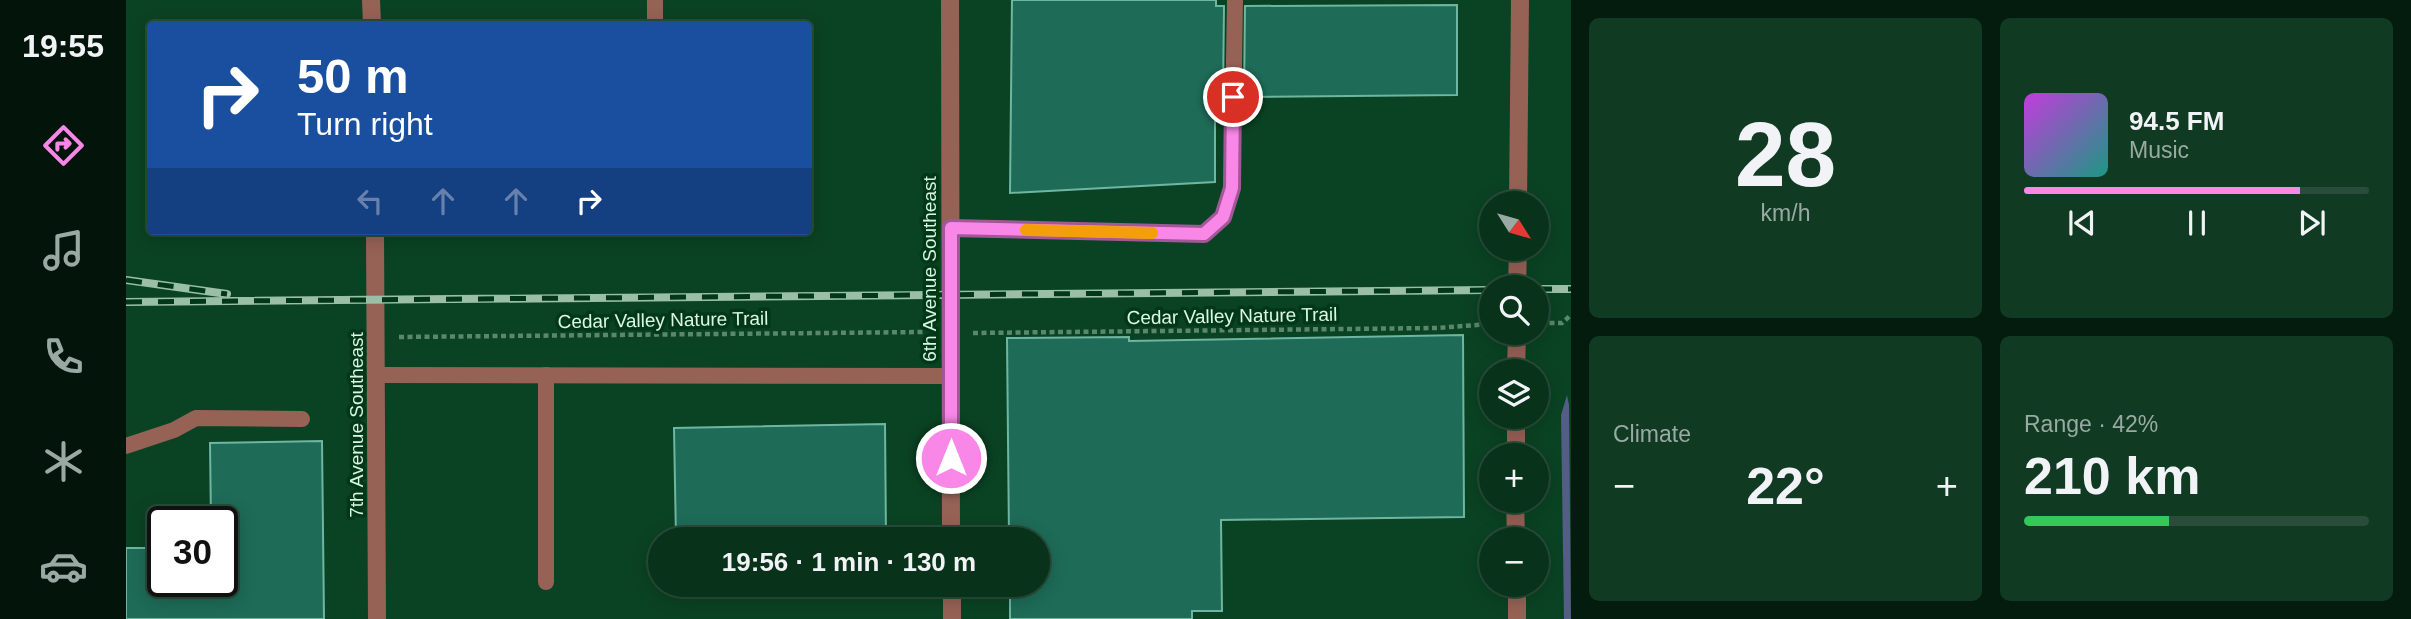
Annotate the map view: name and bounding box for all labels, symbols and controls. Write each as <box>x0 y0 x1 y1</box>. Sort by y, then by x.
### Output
text: 19:55 <box>22 28 104 64</box>
icon: right <box>182 49 273 140</box>
text: 50 m <box>297 49 409 103</box>
pin <box>1203 67 1263 127</box>
icon: arrive <box>1214 78 1252 116</box>
text: 28 <box>1735 104 1836 205</box>
text: Turn right <box>297 106 433 142</box>
text: 94.5 FM <box>2129 106 2224 136</box>
icon: directions <box>39 121 88 170</box>
text: Music <box>2129 137 2189 163</box>
street label: 6th Avenue Southeast <box>919 175 940 362</box>
icon: left <box>351 182 389 220</box>
icon: ahead <box>424 182 462 220</box>
icon: ahead <box>497 182 535 220</box>
icon: right <box>570 182 608 220</box>
north arrow <box>1479 191 1549 261</box>
map controls <box>1479 191 1549 597</box>
text: km/h <box>1761 200 1810 226</box>
icon: previous <box>2063 204 2101 242</box>
icon: pause <box>2178 204 2216 242</box>
icon: next <box>2293 204 2331 242</box>
icon: music <box>39 226 88 275</box>
button: search <box>1479 275 1549 345</box>
street label: Cedar Valley Nature Trail <box>1126 304 1338 328</box>
street label: Cedar Valley Nature Trail <box>557 308 769 332</box>
street label: 7th Avenue Southeast <box>346 331 367 518</box>
icon: phone <box>39 332 88 381</box>
button: layers <box>1479 359 1549 429</box>
text: Range · 42% <box>2024 411 2158 437</box>
position arrow <box>914 421 988 495</box>
text: Climate <box>1613 421 1691 447</box>
icon: climate <box>39 437 88 486</box>
button: + <box>1479 443 1549 513</box>
text: 210 km <box>2024 447 2200 505</box>
text: 22° <box>1746 457 1825 515</box>
text: − <box>1613 465 1635 507</box>
text: + <box>1936 465 1958 507</box>
speed limit sign: 30 <box>147 506 238 597</box>
button: − <box>1479 527 1549 597</box>
icon: car <box>39 542 88 591</box>
text: 19:56 · 1 min · 130 m <box>722 547 976 577</box>

